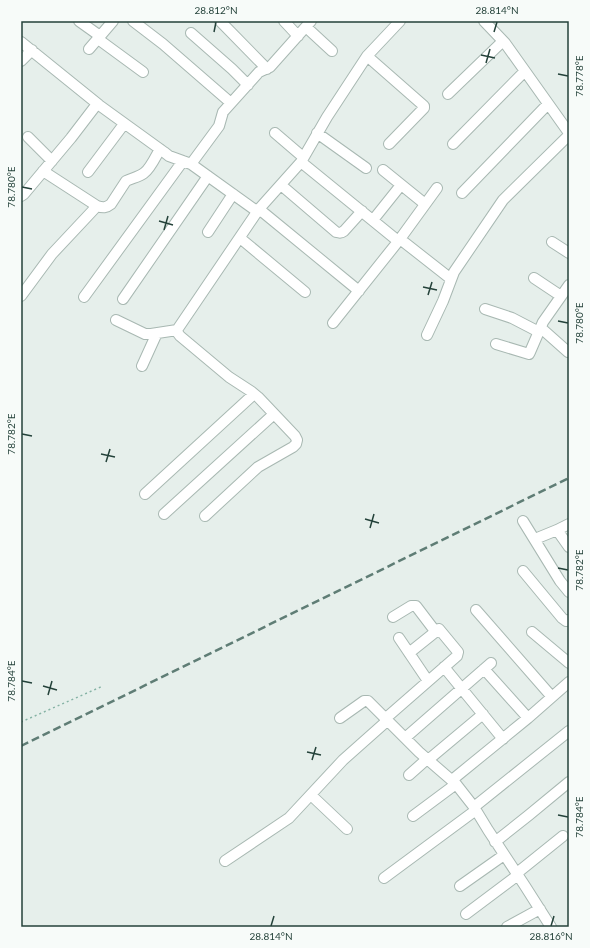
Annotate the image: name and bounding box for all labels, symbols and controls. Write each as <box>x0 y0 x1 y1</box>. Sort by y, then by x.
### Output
text: 28.812°N <box>194 4 238 16</box>
text: 28.814°N <box>475 4 519 16</box>
text: 78.778°E <box>573 55 585 97</box>
text: 78.780°E <box>5 166 17 208</box>
text: 78.780°E <box>573 302 585 344</box>
text: 78.782°E <box>5 413 17 455</box>
text: 78.782°E <box>573 549 585 591</box>
text: 78.784°E <box>5 660 17 702</box>
text: 78.784°E <box>573 796 585 838</box>
text: 28.814°N <box>249 930 293 942</box>
text: 28.816°N <box>529 930 573 942</box>

